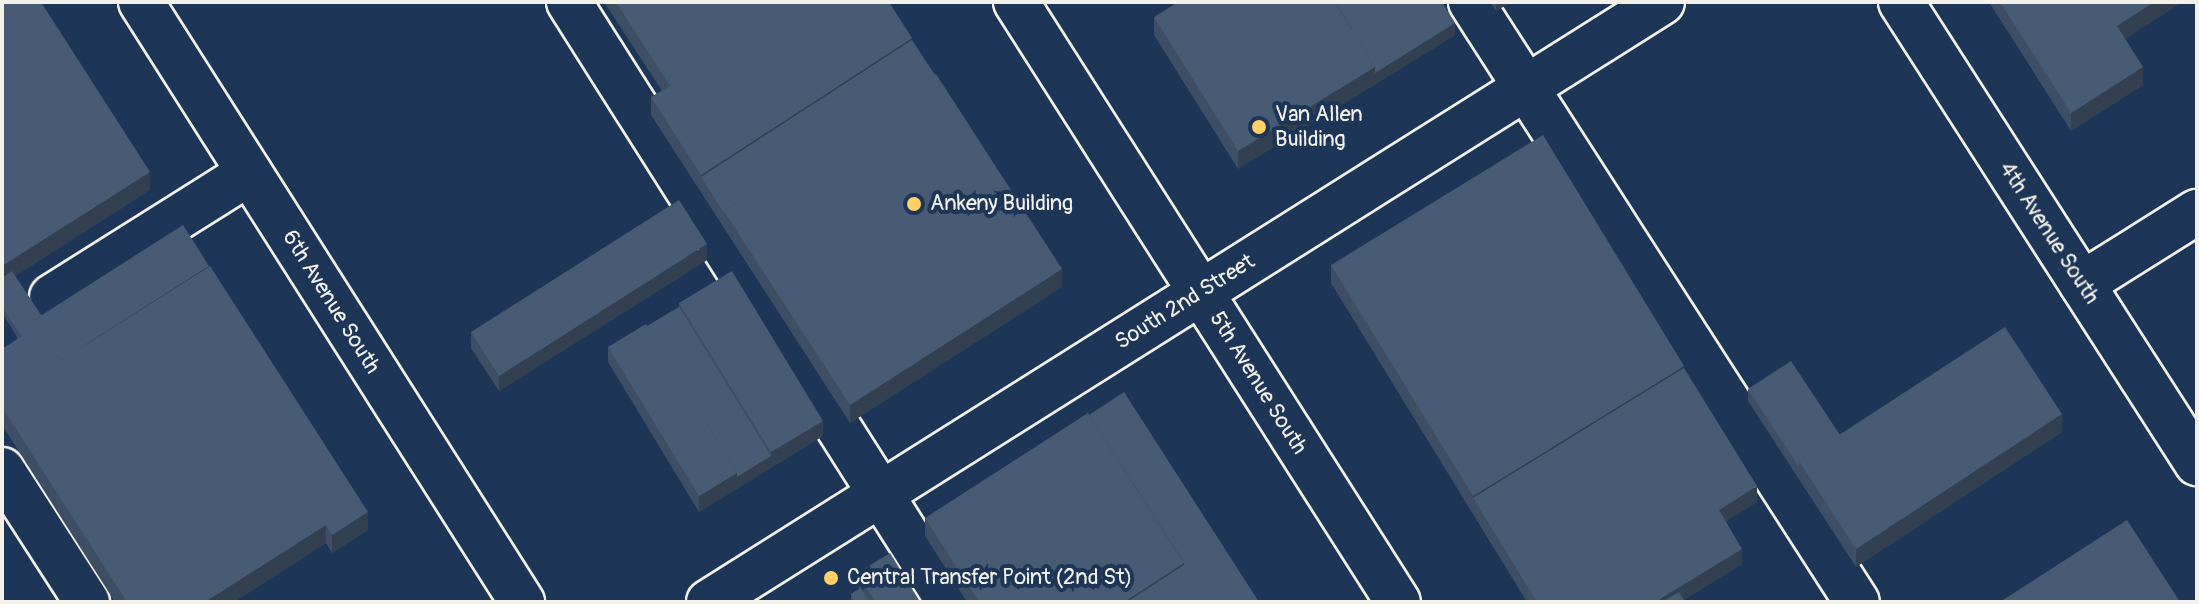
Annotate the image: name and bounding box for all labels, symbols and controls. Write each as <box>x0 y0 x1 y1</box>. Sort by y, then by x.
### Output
place label: Van Allen Building <box>1275 101 1363 152</box>
marker: Van Allen Building <box>1250 118 1268 136</box>
street label: 4th Avenue South <box>1993 157 2105 309</box>
place label: Ankeny Building <box>930 191 1073 217</box>
marker: Ankeny Building <box>905 195 923 213</box>
street label: 6th Avenue South <box>276 225 386 379</box>
street label: South 2nd Street <box>1110 249 1260 355</box>
street label: 5th Avenue South <box>1204 307 1312 459</box>
place label: Central Transfer Point (2nd St) <box>847 565 1132 591</box>
marker: Central Transfer Point (2nd St) <box>822 569 840 587</box>

